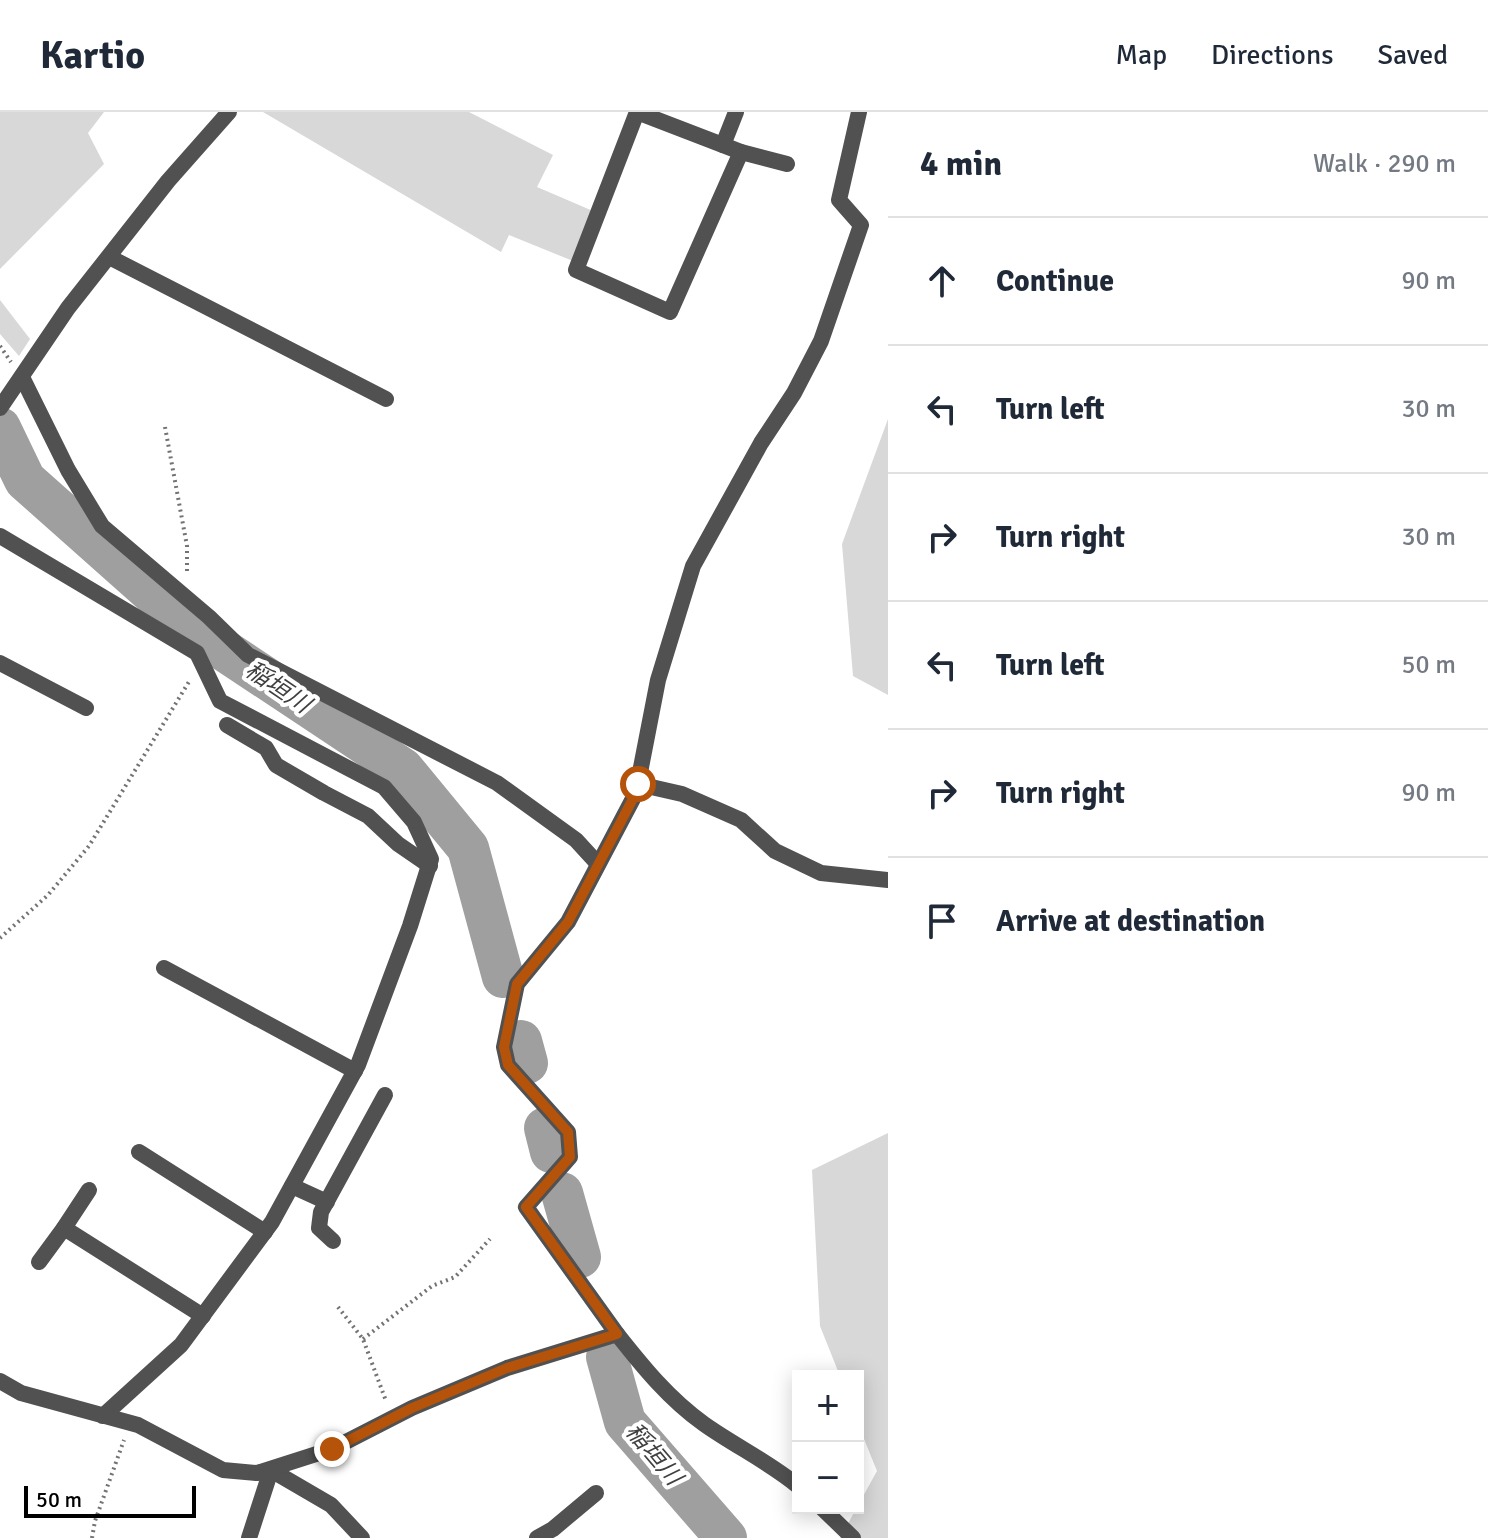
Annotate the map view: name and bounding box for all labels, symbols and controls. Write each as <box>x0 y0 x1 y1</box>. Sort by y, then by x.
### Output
text: Kartio <box>40 32 145 79</box>
text: Map <box>1115 38 1167 72</box>
text: Directions <box>1211 38 1333 72</box>
text: Saved <box>1377 38 1448 72</box>
text: 4 min <box>920 143 1002 185</box>
text: Walk · 290 m <box>1313 148 1456 180</box>
icon: ahead <box>920 259 964 303</box>
text: Continue <box>996 263 1114 300</box>
text: 90 m <box>1401 265 1456 297</box>
icon: left <box>920 387 964 431</box>
text: Turn left <box>996 391 1105 428</box>
text: 30 m <box>1401 393 1456 425</box>
icon: right <box>920 515 964 559</box>
text: Turn right <box>996 519 1125 556</box>
text: 30 m <box>1401 521 1456 553</box>
icon: left <box>920 643 964 687</box>
text: Turn left <box>996 647 1105 684</box>
text: 50 m <box>1401 649 1456 681</box>
water label: 稲垣川 <box>240 654 319 721</box>
route start <box>620 766 656 802</box>
icon: right <box>920 771 964 815</box>
text: Turn right <box>996 775 1125 812</box>
text: 90 m <box>1401 777 1456 809</box>
icon: arrive <box>920 899 964 943</box>
text: Arrive at destination <box>996 903 1265 940</box>
map controls <box>792 1370 864 1514</box>
button: + <box>792 1370 864 1442</box>
water label: 稲垣川 <box>619 1417 691 1494</box>
route end <box>314 1431 350 1467</box>
button: − <box>792 1442 864 1514</box>
scale bar <box>24 1482 196 1518</box>
text: 50 m <box>36 1486 82 1513</box>

